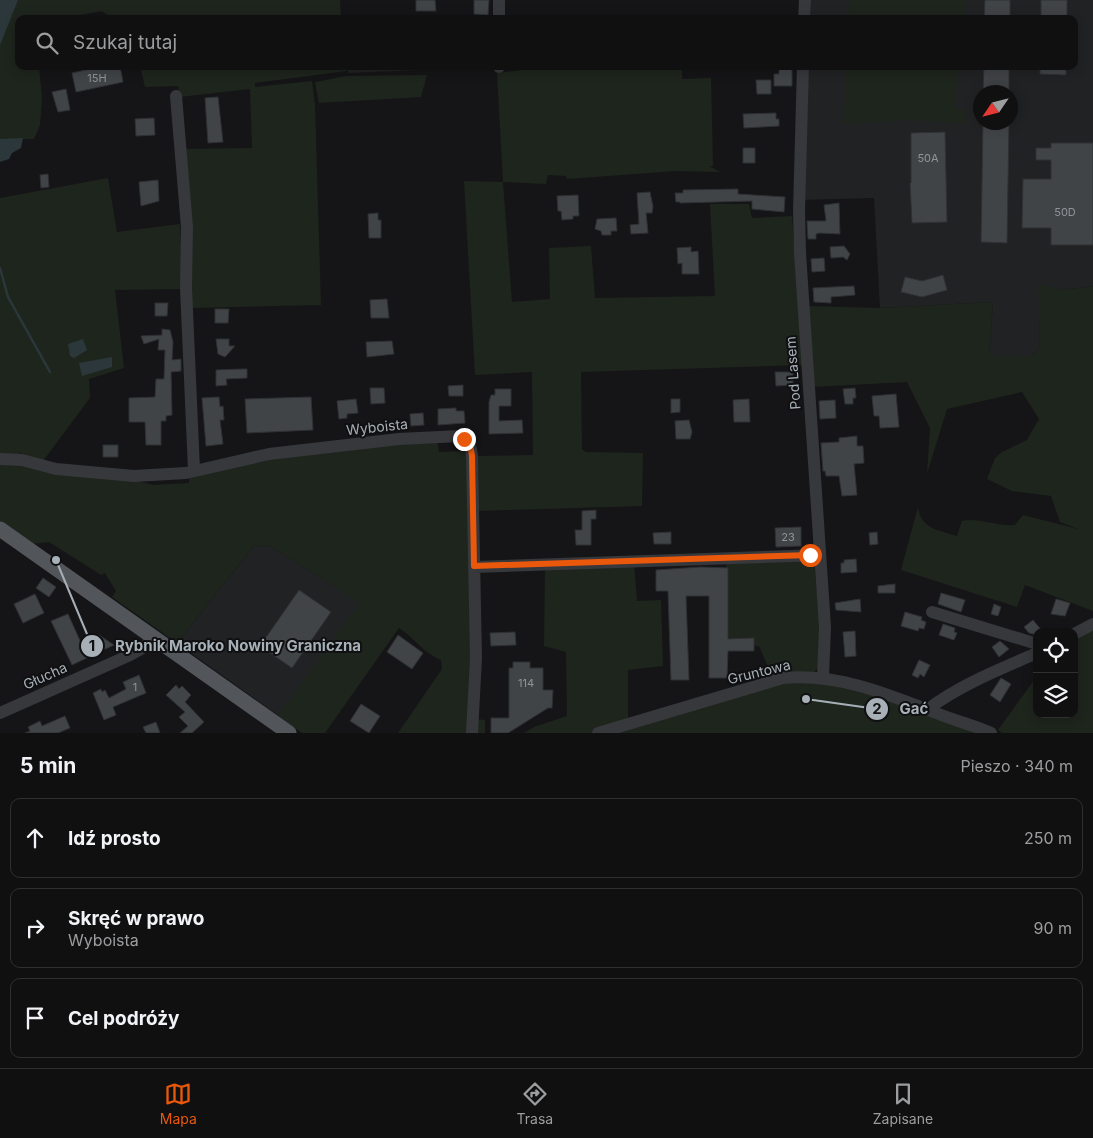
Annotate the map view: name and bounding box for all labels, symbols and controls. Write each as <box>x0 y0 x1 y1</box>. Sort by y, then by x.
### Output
search box <box>15 15 1078 70</box>
icon: search <box>33 29 61 57</box>
text: Szukaj tutaj <box>73 31 177 54</box>
house number: 15H <box>87 71 107 85</box>
north arrow <box>973 85 1018 130</box>
house number: 50A <box>917 151 939 165</box>
house number: 50D <box>1054 205 1076 219</box>
street label: Pod Lasem <box>781 336 804 410</box>
street label: Wyboista <box>345 415 409 438</box>
route end <box>453 428 476 451</box>
house number: 23 <box>781 530 795 544</box>
route start <box>799 544 822 567</box>
map controls <box>1033 628 1078 718</box>
button: locate <box>1033 628 1078 673</box>
callout: Rybnik Maroko Nowiny Graniczna <box>80 631 371 661</box>
text: 1 <box>89 636 95 655</box>
text: Rybnik Maroko Nowiny Graniczna <box>115 636 361 655</box>
street label: Gruntowa <box>726 656 792 688</box>
street label: Głucha <box>20 658 69 693</box>
button: layers <box>1033 673 1078 718</box>
house number: 114 <box>518 676 534 690</box>
house number: 1 <box>133 680 137 694</box>
callout: Gać <box>865 694 939 724</box>
text: 2 <box>872 699 882 718</box>
text: Gać <box>900 699 929 718</box>
text: 5 min <box>20 753 76 778</box>
text: Pieszo · 340 m <box>961 756 1073 776</box>
icon: ahead <box>21 824 49 852</box>
text: Idź prosto <box>68 827 161 850</box>
text: 250 m <box>1024 828 1072 848</box>
text: Skręć w prawo <box>68 907 204 930</box>
icon: right <box>21 914 49 942</box>
text: 90 m <box>1033 918 1072 938</box>
text: Wyboista <box>68 930 139 950</box>
icon: arrive <box>21 1004 49 1032</box>
text: Cel podróży <box>68 1007 180 1030</box>
tab: Mapa <box>160 1080 197 1127</box>
tab: Trasa <box>517 1080 553 1127</box>
tab: Zapisane <box>873 1080 933 1127</box>

